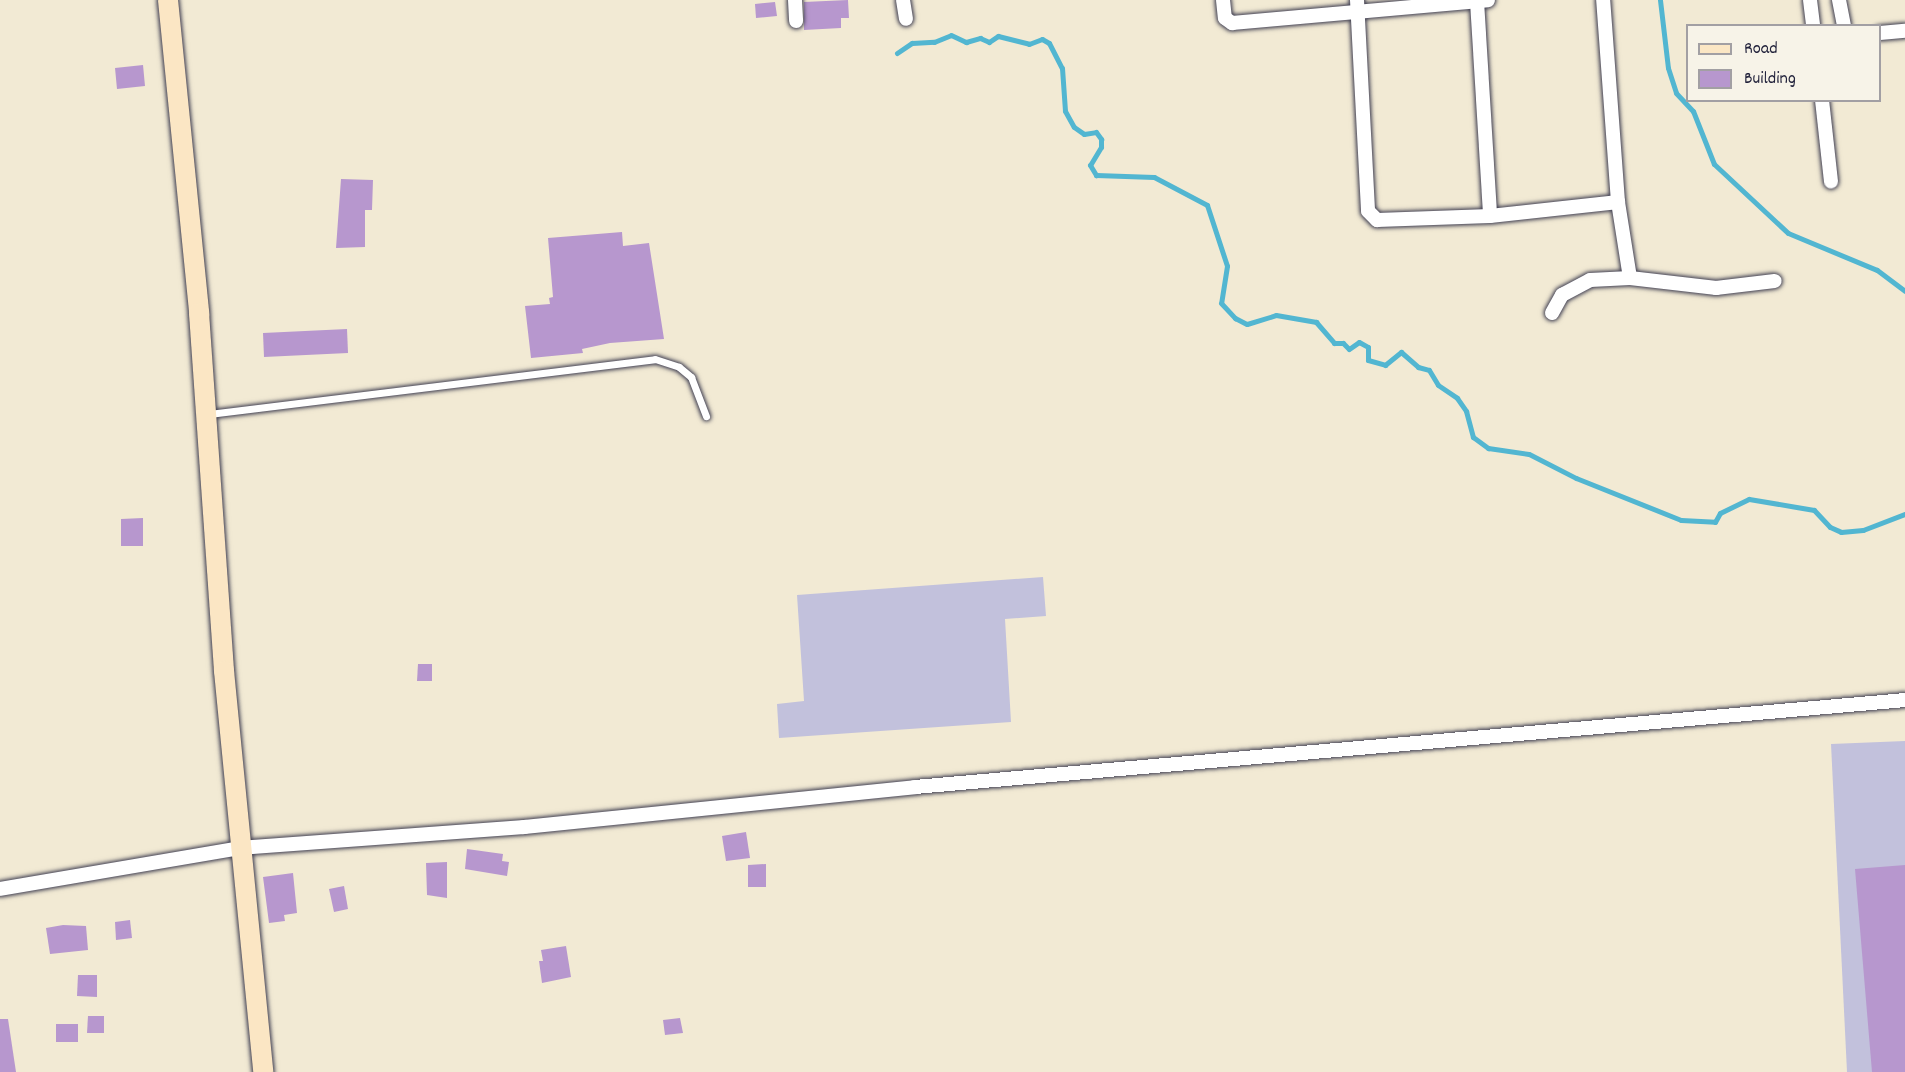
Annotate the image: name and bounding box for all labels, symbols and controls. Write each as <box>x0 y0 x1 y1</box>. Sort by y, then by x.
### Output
legend <box>1686 24 1881 102</box>
text: Road <box>1744 37 1778 62</box>
text: Building <box>1744 67 1796 92</box>

